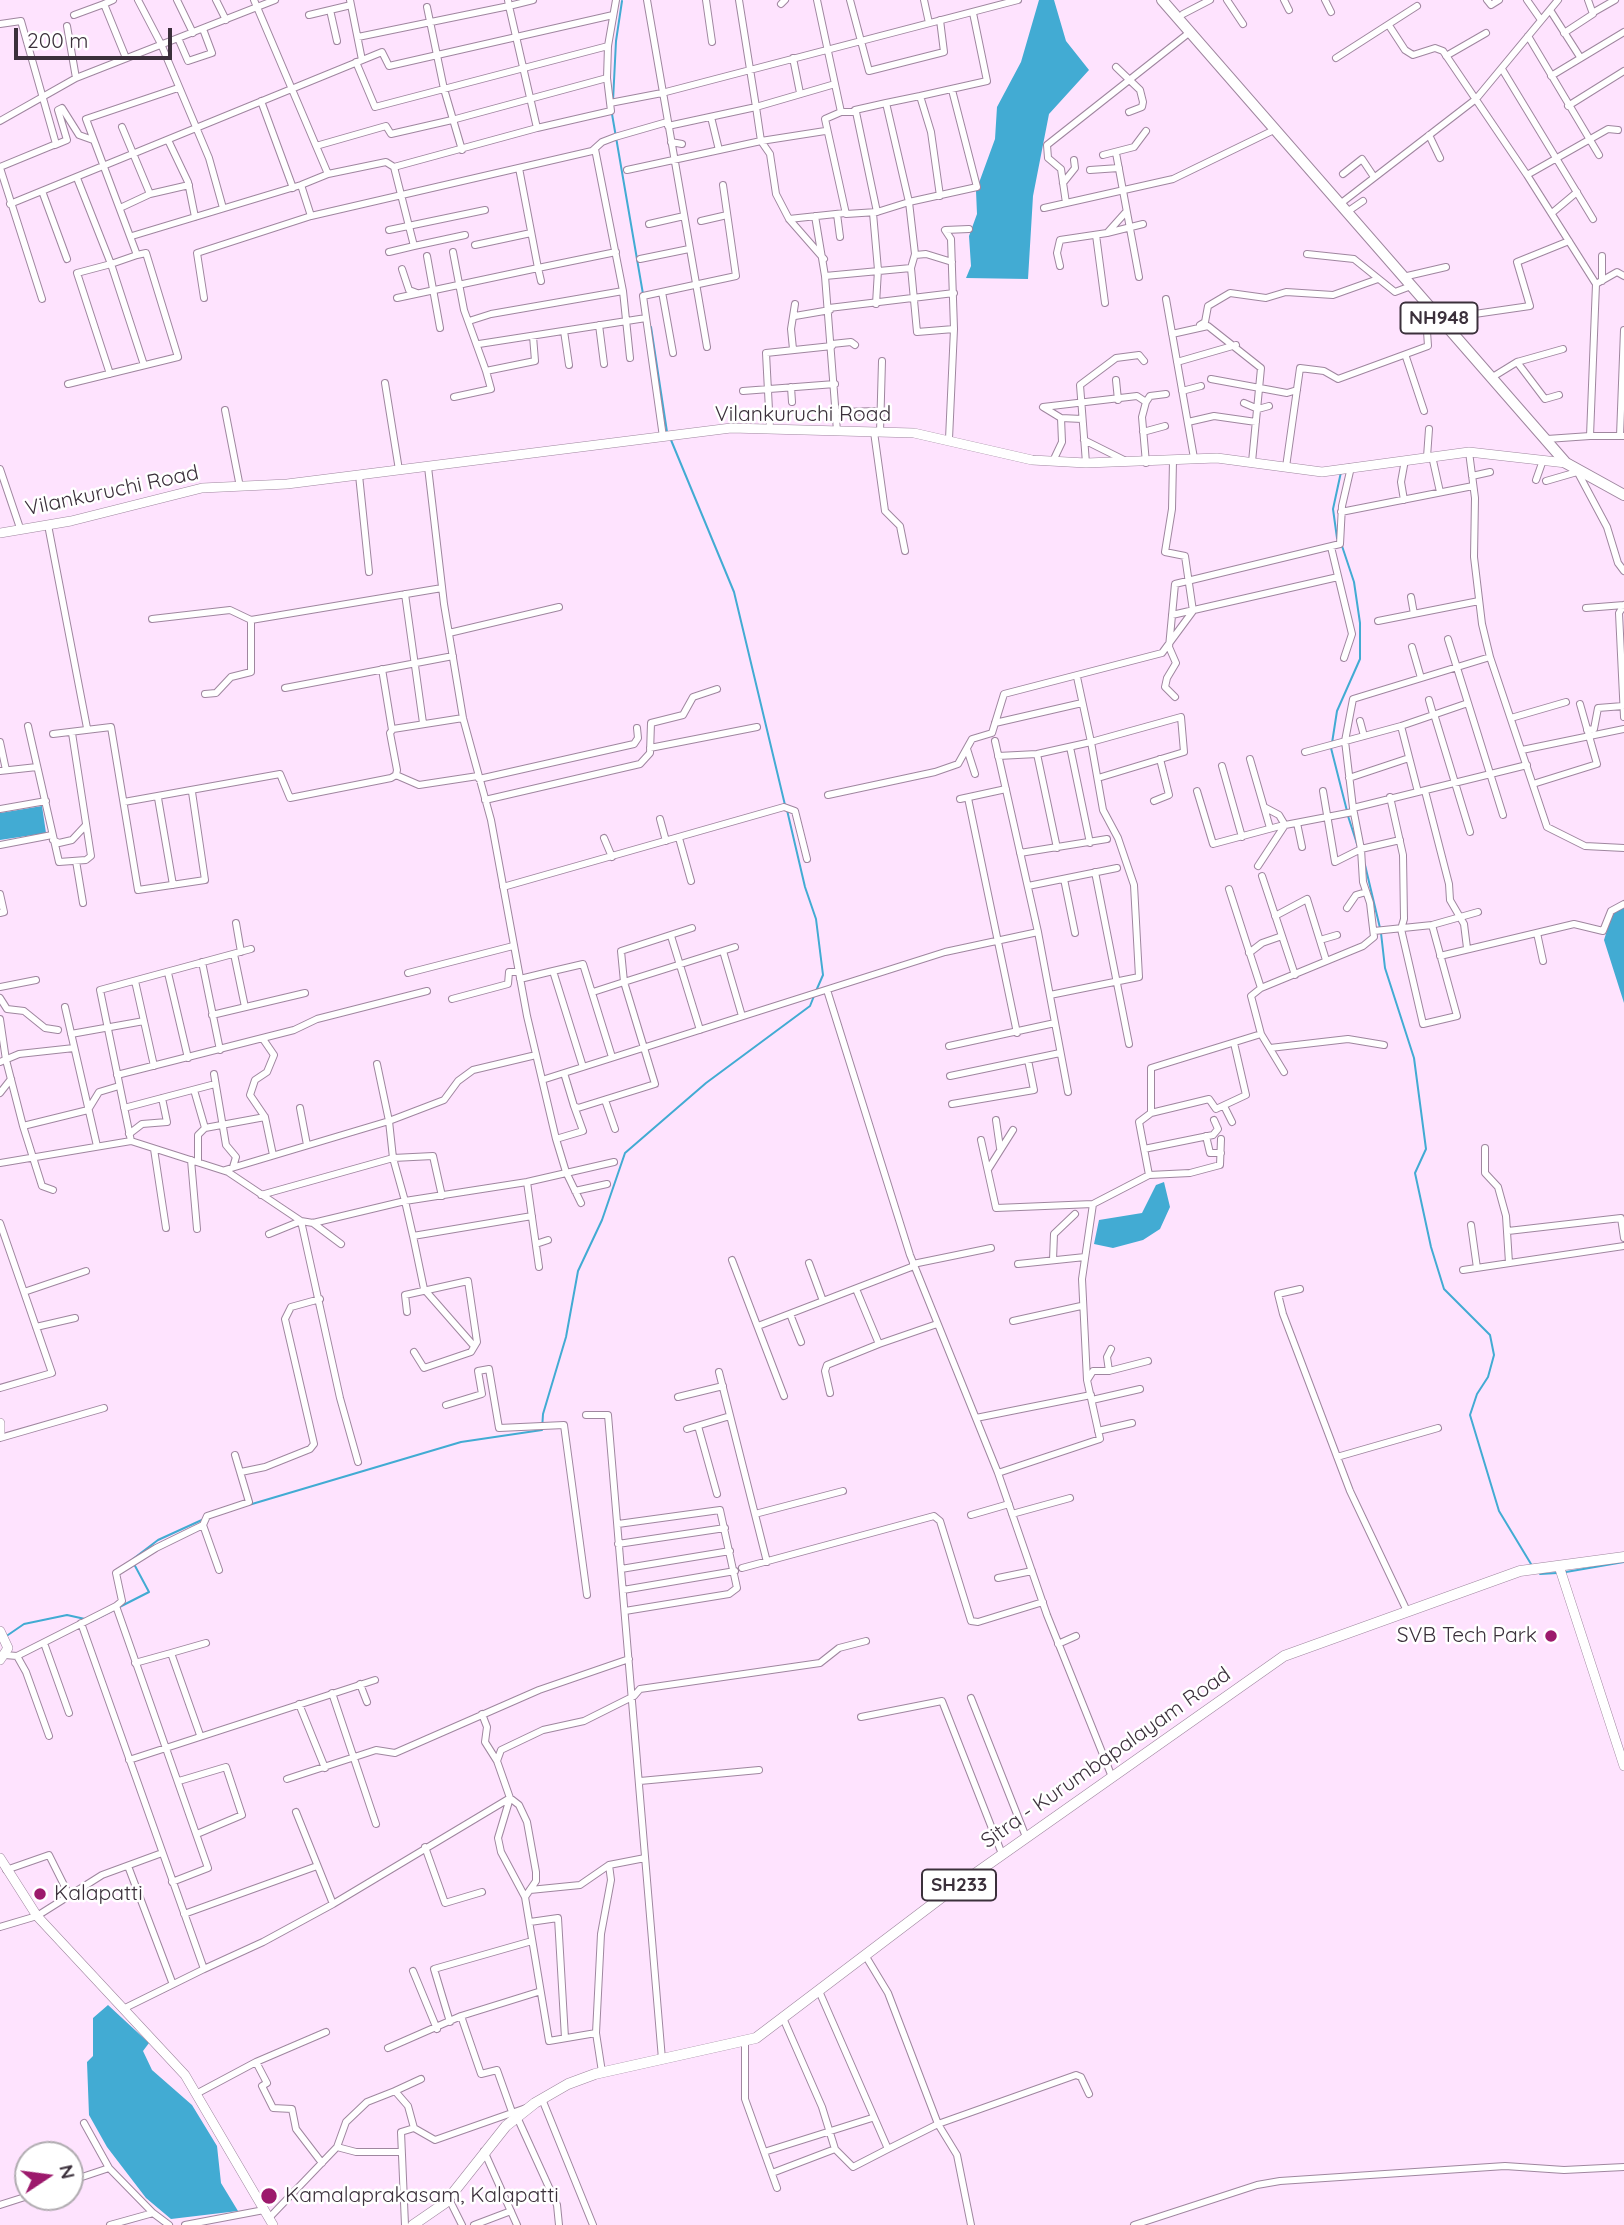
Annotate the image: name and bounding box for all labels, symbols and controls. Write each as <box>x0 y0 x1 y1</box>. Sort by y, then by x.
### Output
scale bar <box>18 14 175 58</box>
text: 200 m <box>27 27 89 53</box>
road number: NH948 <box>1400 302 1478 334</box>
street label: Vilankuruchi Road <box>715 402 891 428</box>
street label: Vilankuruchi Road <box>23 460 201 522</box>
place label: SVB Tech Park <box>1397 1623 1537 1649</box>
marker: SVB Tech Park <box>1543 1628 1559 1644</box>
street label: Sitra - Kurumbapalayam Road <box>976 1662 1236 1854</box>
road number: SH233 <box>922 1870 996 1900</box>
place label: Kalapatti <box>54 1881 143 1907</box>
marker: Kalapatti <box>32 1886 48 1902</box>
north arrow <box>14 2141 84 2211</box>
text: N <box>54 2162 81 2181</box>
place label: Kamalaprakasam, Kalapatti <box>285 2183 559 2209</box>
marker: Kamalaprakasam, Kalapatti <box>259 2186 279 2206</box>

